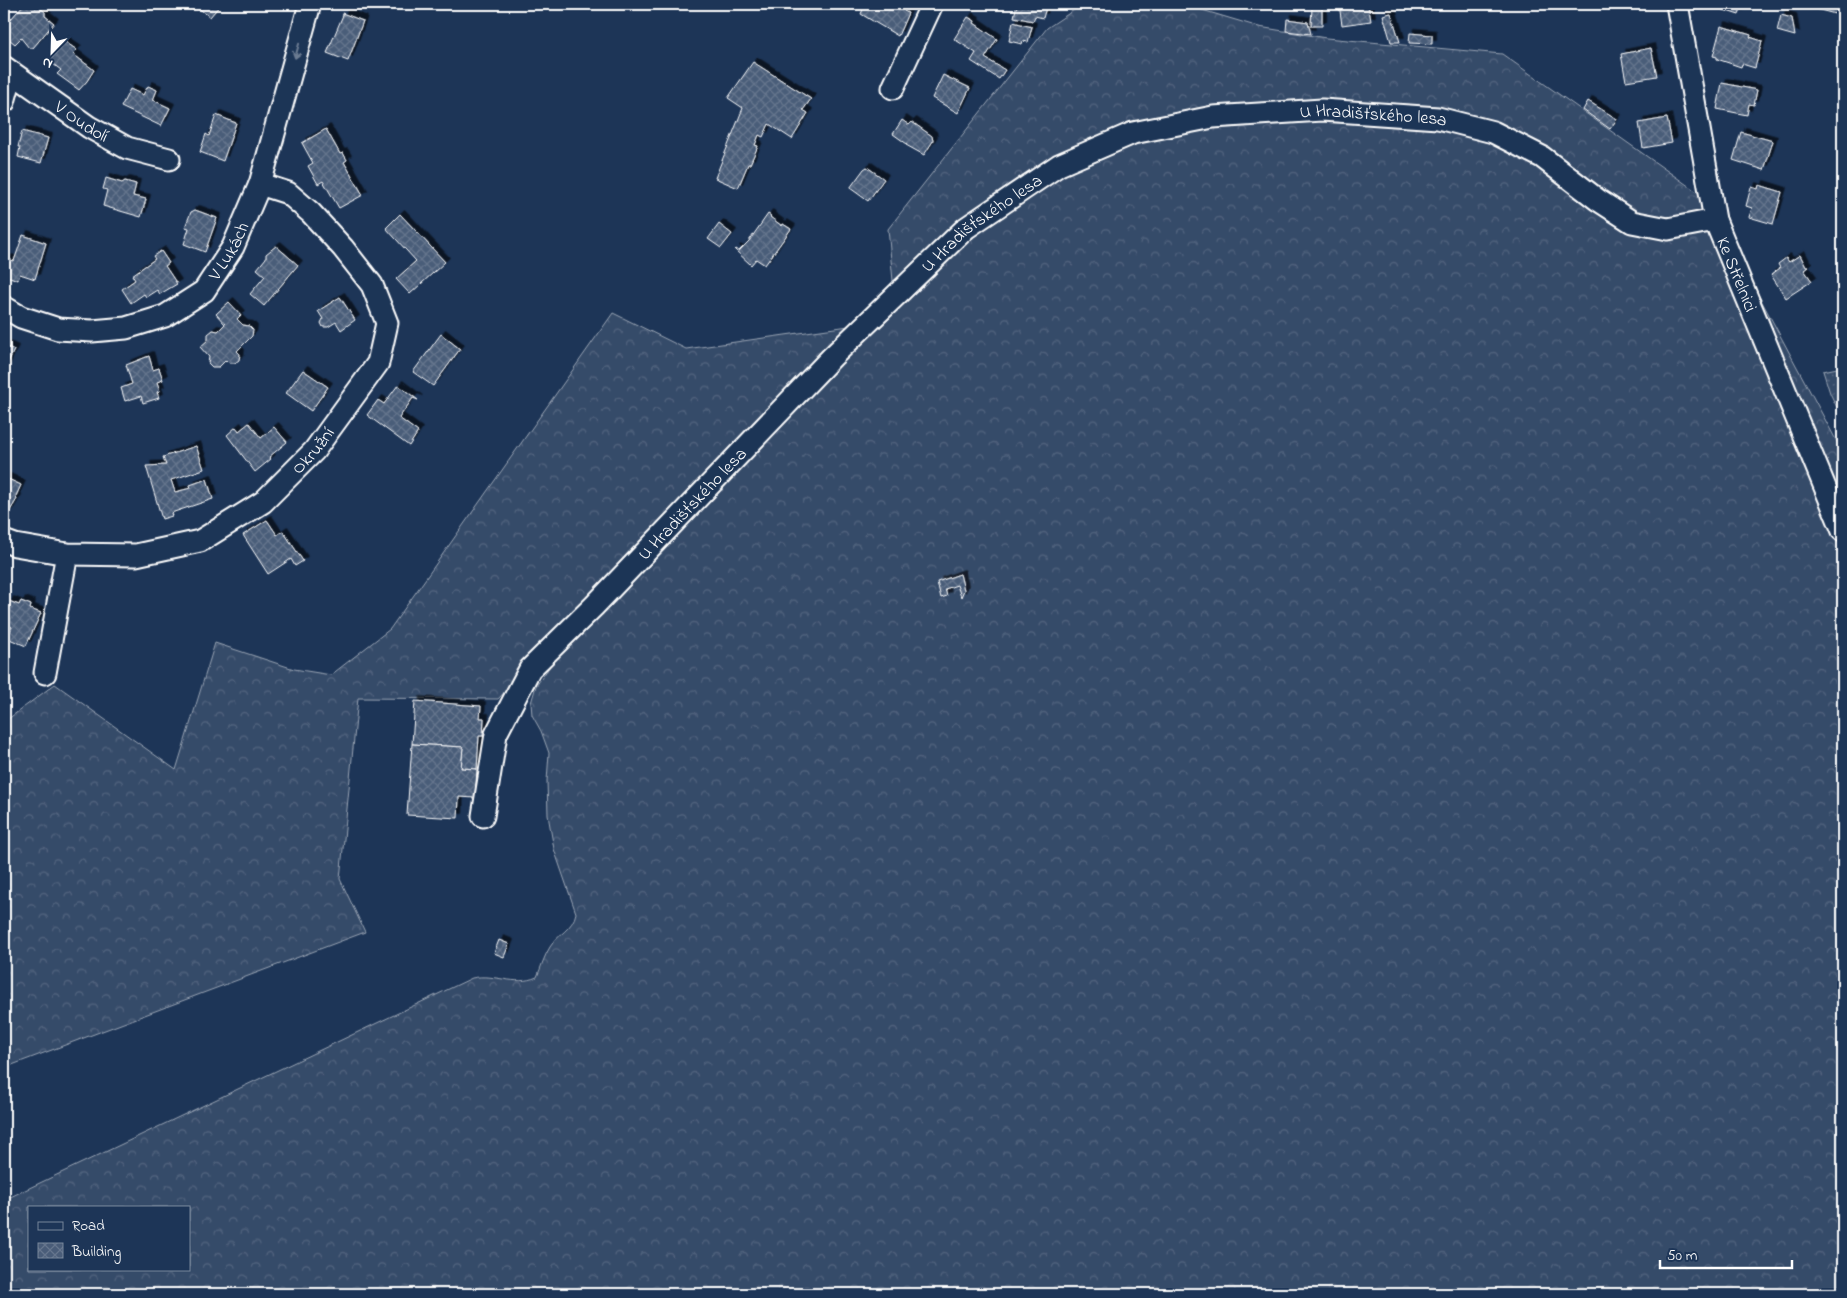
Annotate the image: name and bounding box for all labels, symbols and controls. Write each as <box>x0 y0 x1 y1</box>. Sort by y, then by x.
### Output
north arrow <box>28 28 78 78</box>
one-way arrow <box>292 42 301 58</box>
text: N <box>39 51 56 74</box>
street label: V Oudolí <box>48 95 113 150</box>
street label: U Hradišťského lesa <box>1299 99 1450 135</box>
street label: U Hradišťského lesa <box>916 169 1048 279</box>
street label: V Lukách <box>203 219 257 287</box>
street label: Ke Střelnici <box>1708 234 1763 317</box>
street label: Okružní <box>287 422 342 481</box>
street label: U Hradišťského lesa <box>633 442 754 567</box>
legend <box>28 1206 190 1270</box>
text: Road <box>72 1215 105 1237</box>
scale bar <box>1660 1238 1792 1270</box>
text: Building <box>71 1241 121 1264</box>
text: 50 m <box>1667 1245 1698 1267</box>

